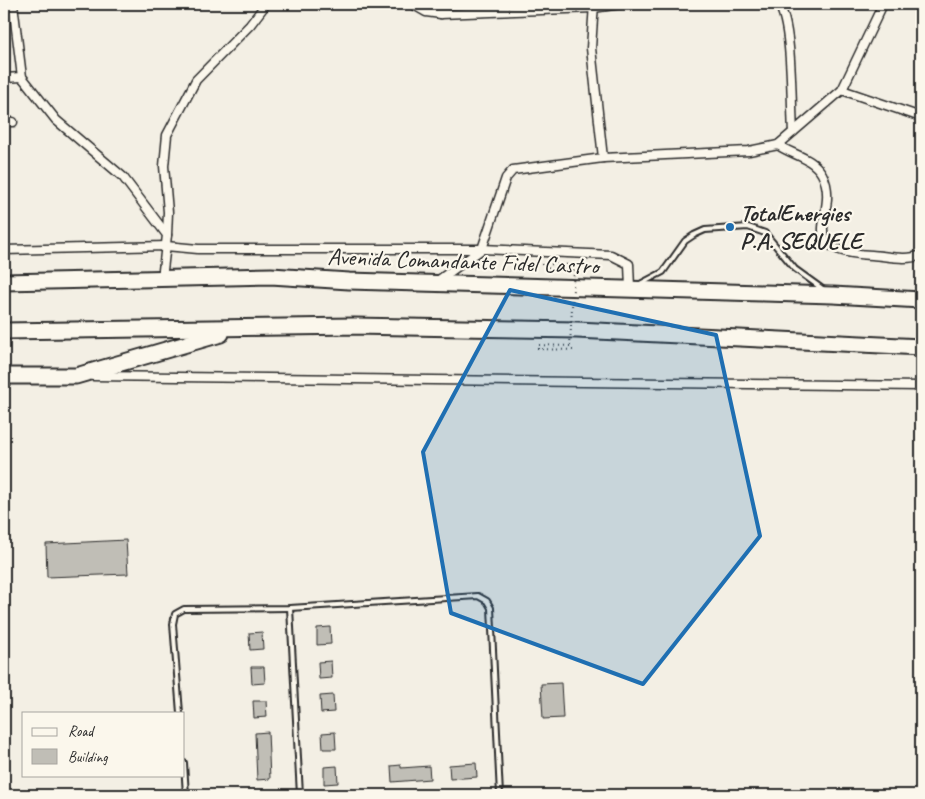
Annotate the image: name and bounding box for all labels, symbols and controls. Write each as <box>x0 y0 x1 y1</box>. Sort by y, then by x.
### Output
place label: TotalEnergies P.A. SEQUELE <box>740 198 865 256</box>
marker: TotalEnergies P.A. SEQUELE <box>724 221 736 233</box>
street label: Avenida Comandante Fidel Castro <box>327 241 602 281</box>
legend <box>22 712 185 776</box>
text: Road <box>68 722 95 741</box>
text: Building <box>68 748 108 767</box>

